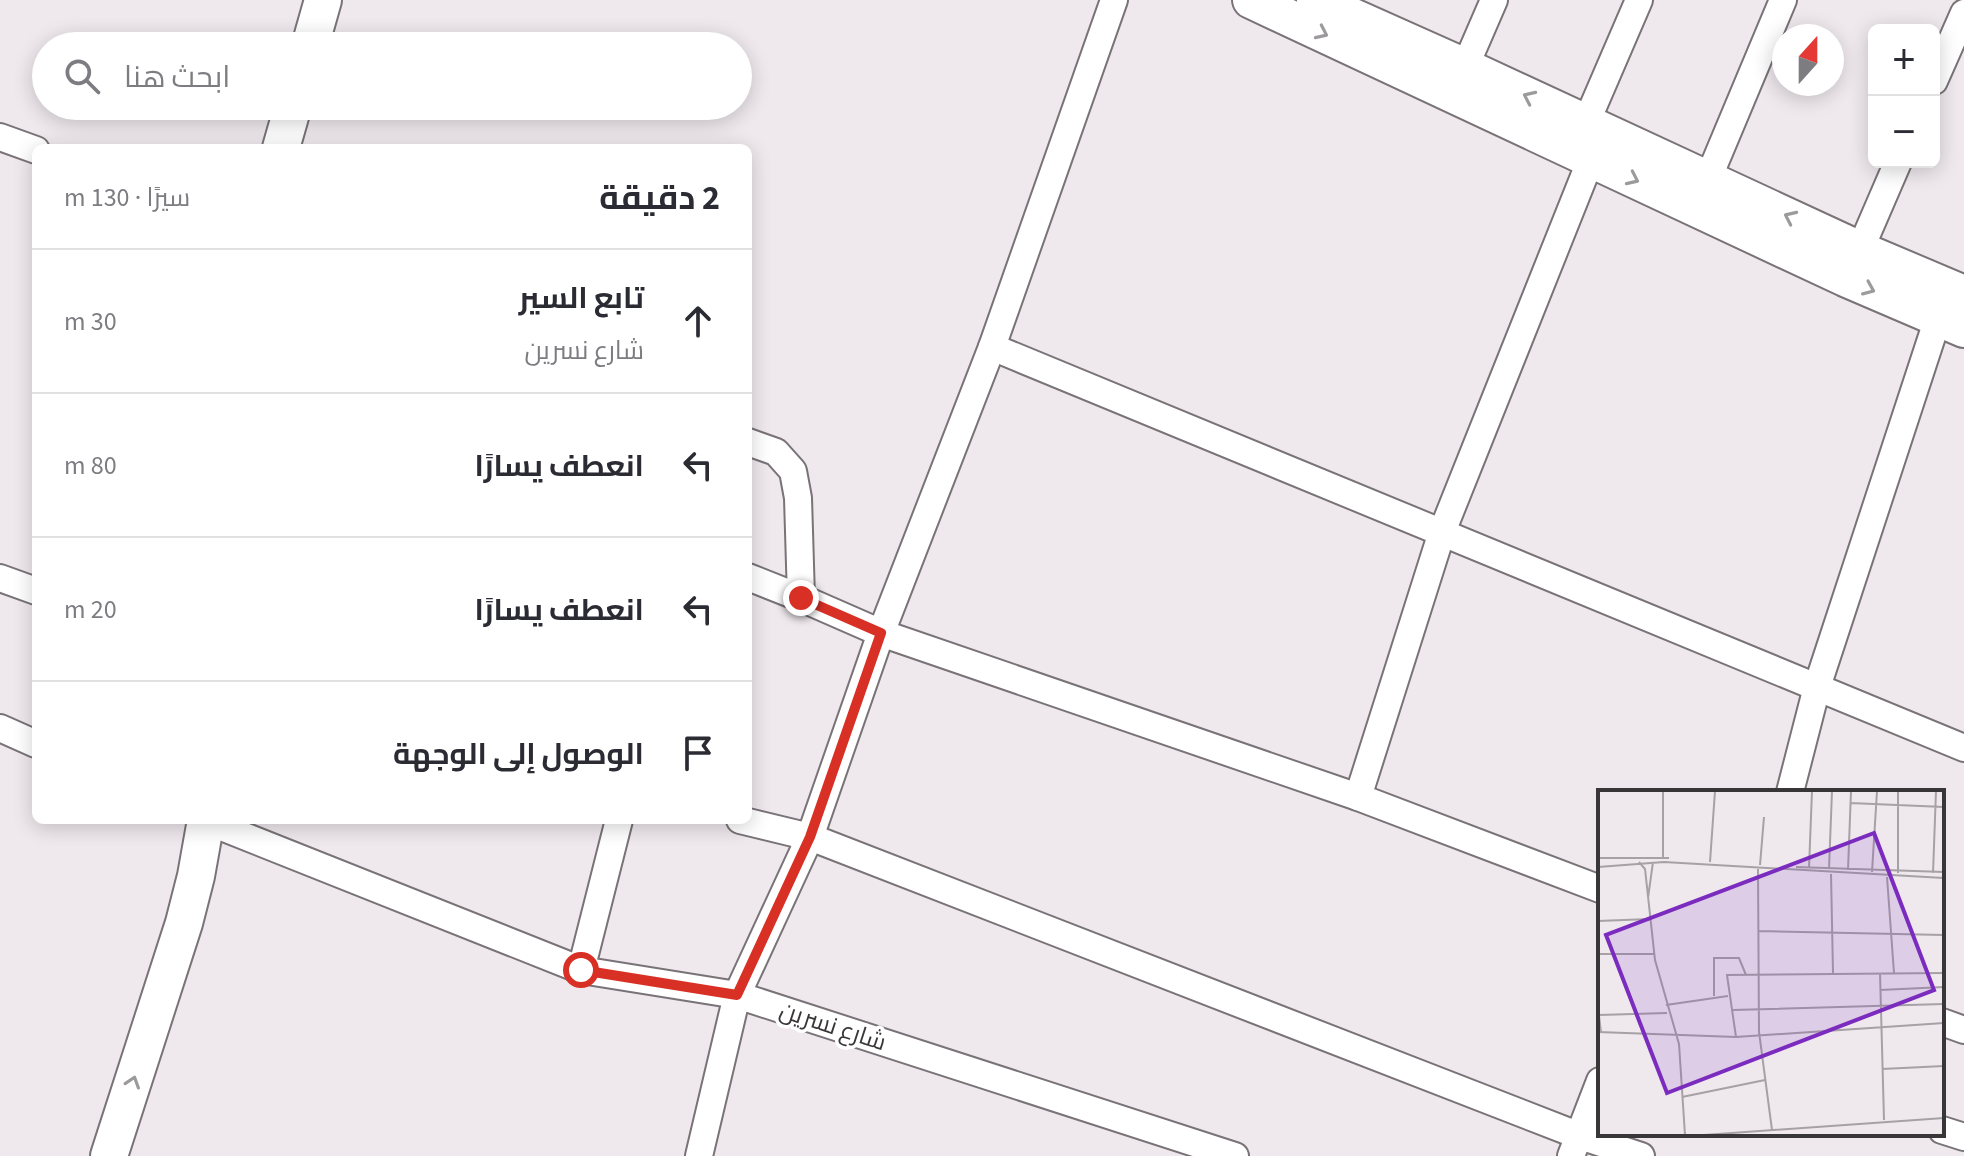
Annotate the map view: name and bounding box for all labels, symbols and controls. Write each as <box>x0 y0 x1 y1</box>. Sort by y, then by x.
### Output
one-way arrow <box>1314 23 1328 39</box>
north arrow <box>1772 24 1844 96</box>
map controls <box>1868 24 1940 168</box>
button: + <box>1868 24 1940 96</box>
search box <box>32 32 752 120</box>
icon: search <box>60 54 104 98</box>
text: ابحث هنا <box>124 56 230 99</box>
one-way arrow <box>1522 90 1537 106</box>
button: − <box>1868 96 1940 168</box>
one-way arrow <box>1625 169 1640 185</box>
text: 2 دقيقة <box>599 174 720 223</box>
text: سيرًا · 130 m <box>64 179 190 216</box>
one-way arrow <box>1784 211 1798 227</box>
text: تابع السير <box>519 277 644 320</box>
one-way arrow <box>1861 279 1875 295</box>
icon: ahead <box>676 299 720 343</box>
text: 30 m <box>64 303 117 340</box>
text: شارع نسرين <box>525 332 644 369</box>
icon: left <box>676 443 720 487</box>
text: انعطف يسارًا <box>474 445 644 488</box>
text: 80 m <box>64 447 117 484</box>
route end <box>783 580 819 616</box>
icon: left <box>676 587 720 631</box>
text: انعطف يسارًا <box>474 589 644 632</box>
text: 20 m <box>64 591 117 628</box>
icon: arrive <box>676 731 720 775</box>
text: الوصول إلى الوجهة <box>393 733 644 776</box>
inset map <box>1598 790 1944 1136</box>
route start <box>563 952 599 988</box>
street label: شارع نسرين <box>775 993 891 1060</box>
one-way arrow <box>124 1075 140 1089</box>

